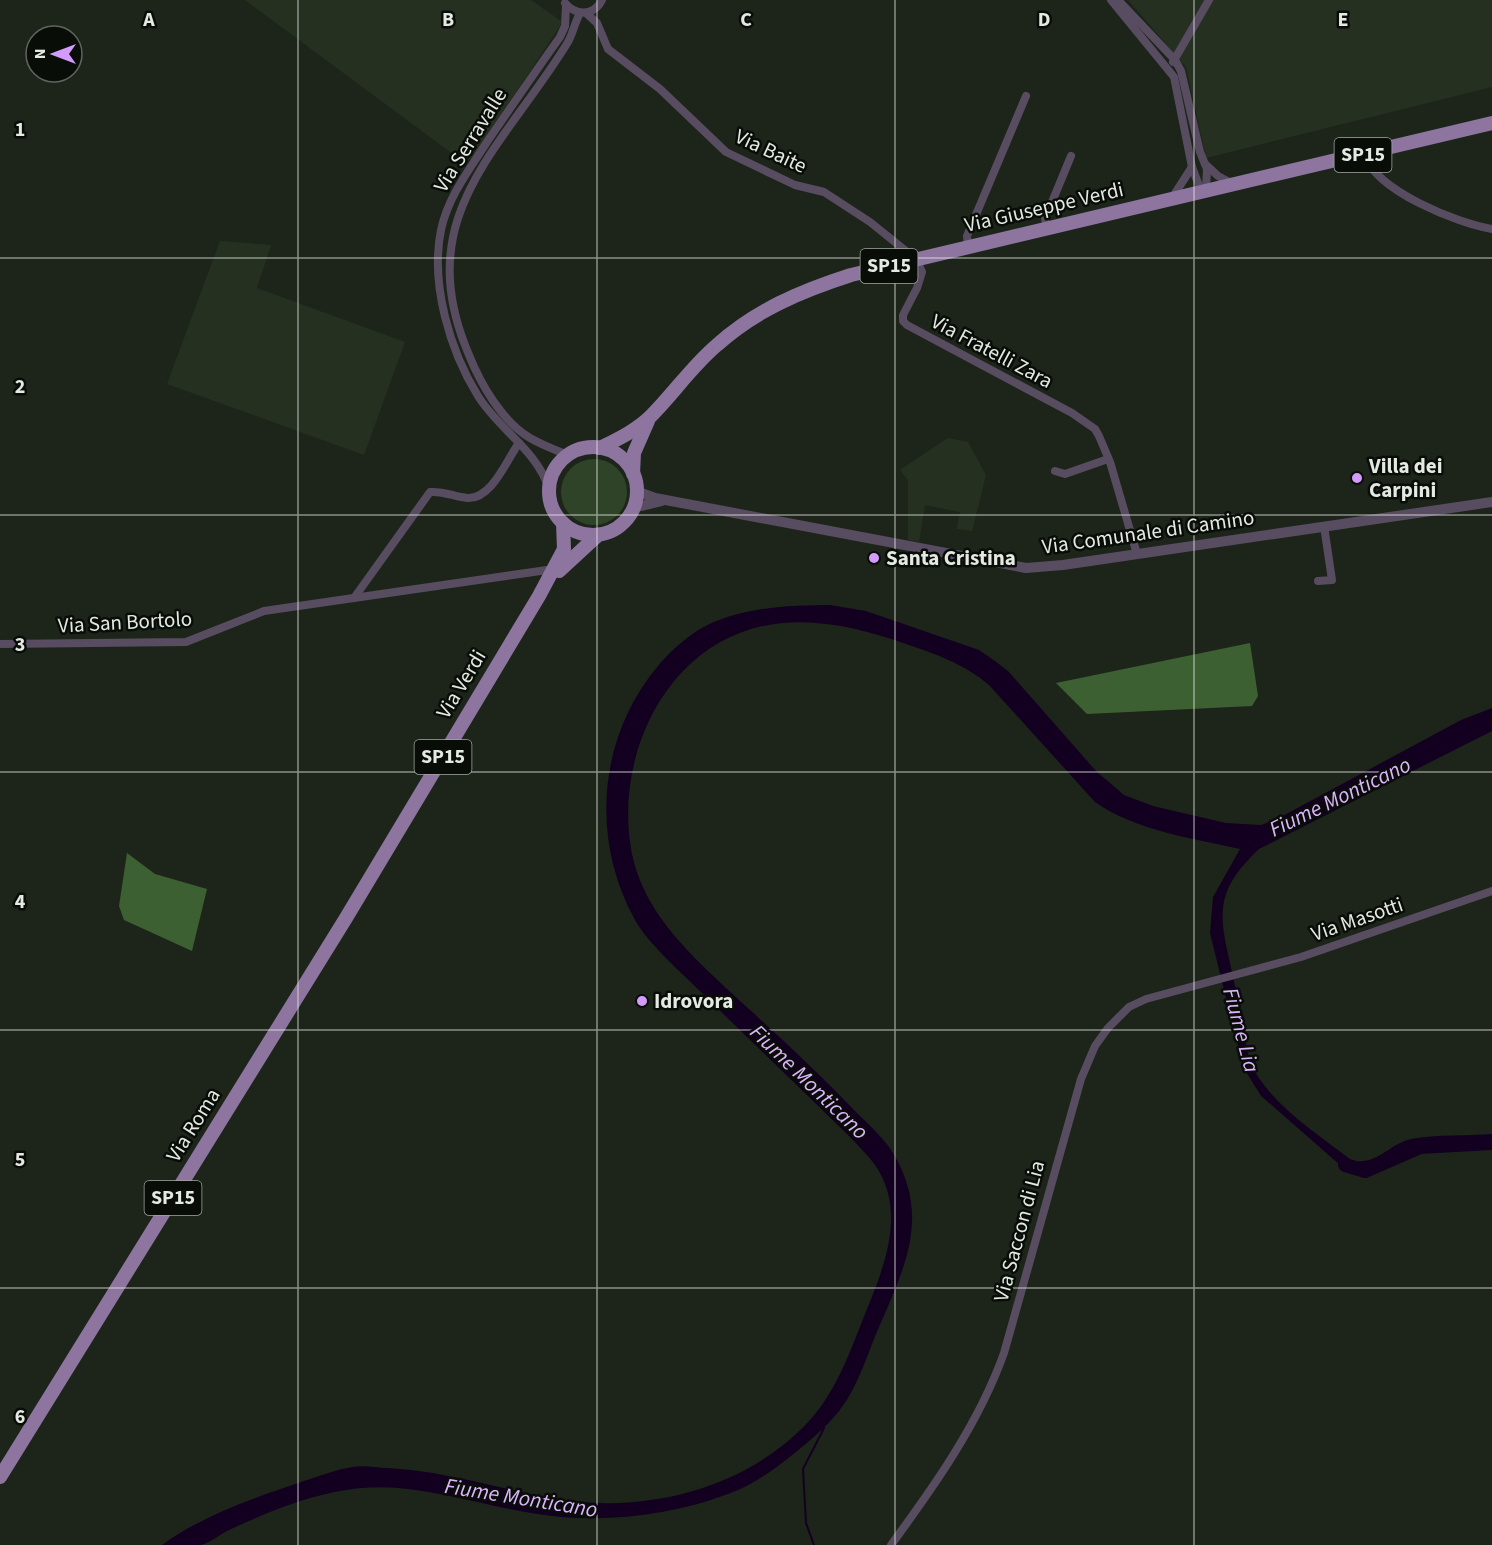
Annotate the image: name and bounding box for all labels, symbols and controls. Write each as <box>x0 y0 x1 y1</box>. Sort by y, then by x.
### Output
text: A <box>142 6 155 34</box>
text: B <box>442 6 454 34</box>
text: C <box>740 6 752 34</box>
text: D <box>1038 6 1050 34</box>
text: E <box>1338 6 1348 34</box>
north arrow <box>24 24 84 84</box>
text: N <box>29 49 51 59</box>
street label: Via Serravalle <box>426 82 514 198</box>
text: 1 <box>15 116 25 144</box>
street label: Via Baite <box>730 121 812 181</box>
road number: SP15 <box>1334 138 1392 172</box>
street label: Via Giuseppe Verdi <box>962 174 1126 240</box>
road number: SP15 <box>860 249 918 283</box>
street label: Via Fratelli Zara <box>926 306 1058 396</box>
text: 2 <box>15 373 25 401</box>
place label: Villa dei Carpini <box>1368 451 1442 505</box>
marker: Villa dei Carpini <box>1350 471 1364 485</box>
street label: Via Comunale di Camino <box>1040 502 1256 562</box>
place label: Santa Cristina <box>886 543 1016 573</box>
marker: Santa Cristina <box>867 551 881 565</box>
street label: Via San Bortolo <box>57 604 193 640</box>
text: 3 <box>15 631 25 659</box>
street label: Via Verdi <box>429 644 493 724</box>
road number: SP15 <box>414 740 472 774</box>
water label: Fiume Monticano <box>1264 749 1416 845</box>
text: 4 <box>15 888 26 916</box>
street label: Via Masotti <box>1307 889 1407 949</box>
water label: Fiume Lia <box>1214 984 1268 1076</box>
place label: Idrovora <box>654 986 733 1016</box>
marker: Idrovora <box>635 994 649 1008</box>
water label: Fiume Monticano <box>742 1017 876 1147</box>
street label: Via Roma <box>159 1082 227 1168</box>
text: 5 <box>15 1146 25 1174</box>
street label: Via Saccon di Lia <box>986 1157 1052 1305</box>
road number: SP15 <box>144 1181 201 1215</box>
text: 6 <box>15 1403 25 1431</box>
water label: Fiume Monticano <box>442 1470 600 1526</box>

